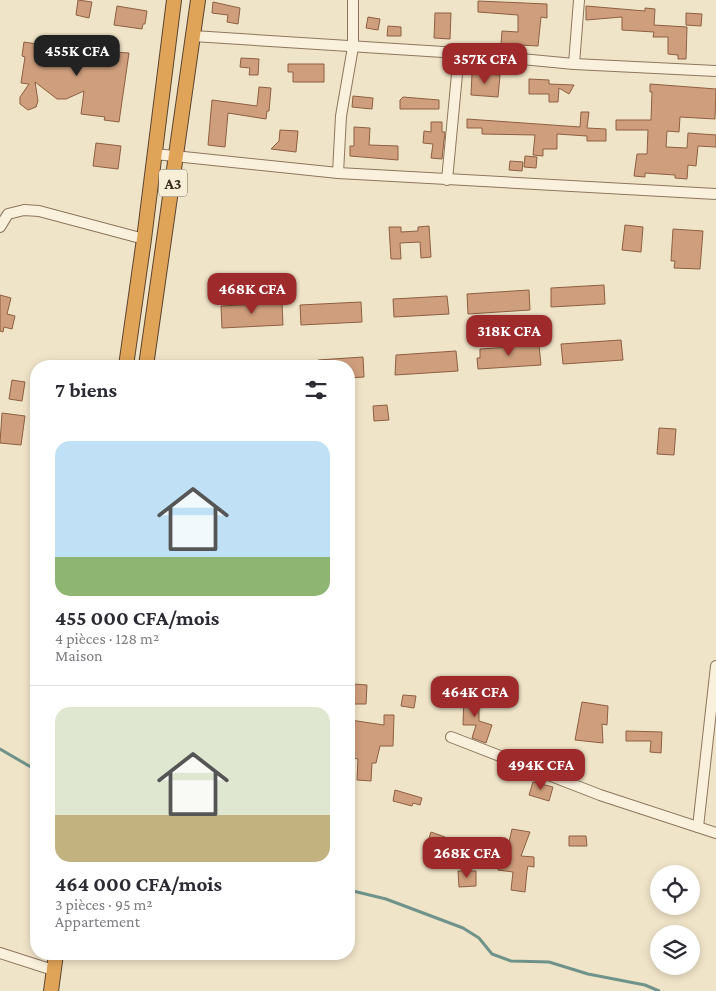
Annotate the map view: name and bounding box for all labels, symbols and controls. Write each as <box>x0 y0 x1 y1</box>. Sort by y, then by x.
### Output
pin: 455K CFA <box>25 34 129 77</box>
text: 455K CFA <box>45 42 109 59</box>
pin: 357K CFA <box>433 42 537 85</box>
text: 357K CFA <box>453 50 517 67</box>
road number: A3 <box>159 170 187 197</box>
pin: 468K CFA <box>200 272 304 315</box>
text: 468K CFA <box>218 280 286 297</box>
pin: 318K CFA <box>457 314 561 357</box>
text: 318K CFA <box>477 322 541 339</box>
icon: filters <box>302 376 330 404</box>
text: 7 biens <box>55 378 117 402</box>
icon: home <box>148 474 238 564</box>
text: 455 000 CFA/mois <box>55 606 219 630</box>
text: 4 pièces · 128 m² <box>55 630 159 647</box>
text: Maison <box>55 647 103 664</box>
pin: 464K CFA <box>423 676 527 718</box>
text: 464K CFA <box>442 683 508 700</box>
icon: home <box>148 739 238 829</box>
pin: 494K CFA <box>489 748 593 791</box>
text: 494K CFA <box>508 756 574 773</box>
pin: 268K CFA <box>415 836 519 879</box>
text: 268K CFA <box>434 844 500 861</box>
map controls <box>650 865 700 975</box>
button: locate <box>650 865 700 915</box>
text: 464 000 CFA/mois <box>55 872 222 896</box>
text: 3 pièces · 95 m² <box>55 896 153 913</box>
text: Appartement <box>55 913 140 930</box>
button: layers <box>650 925 700 975</box>

